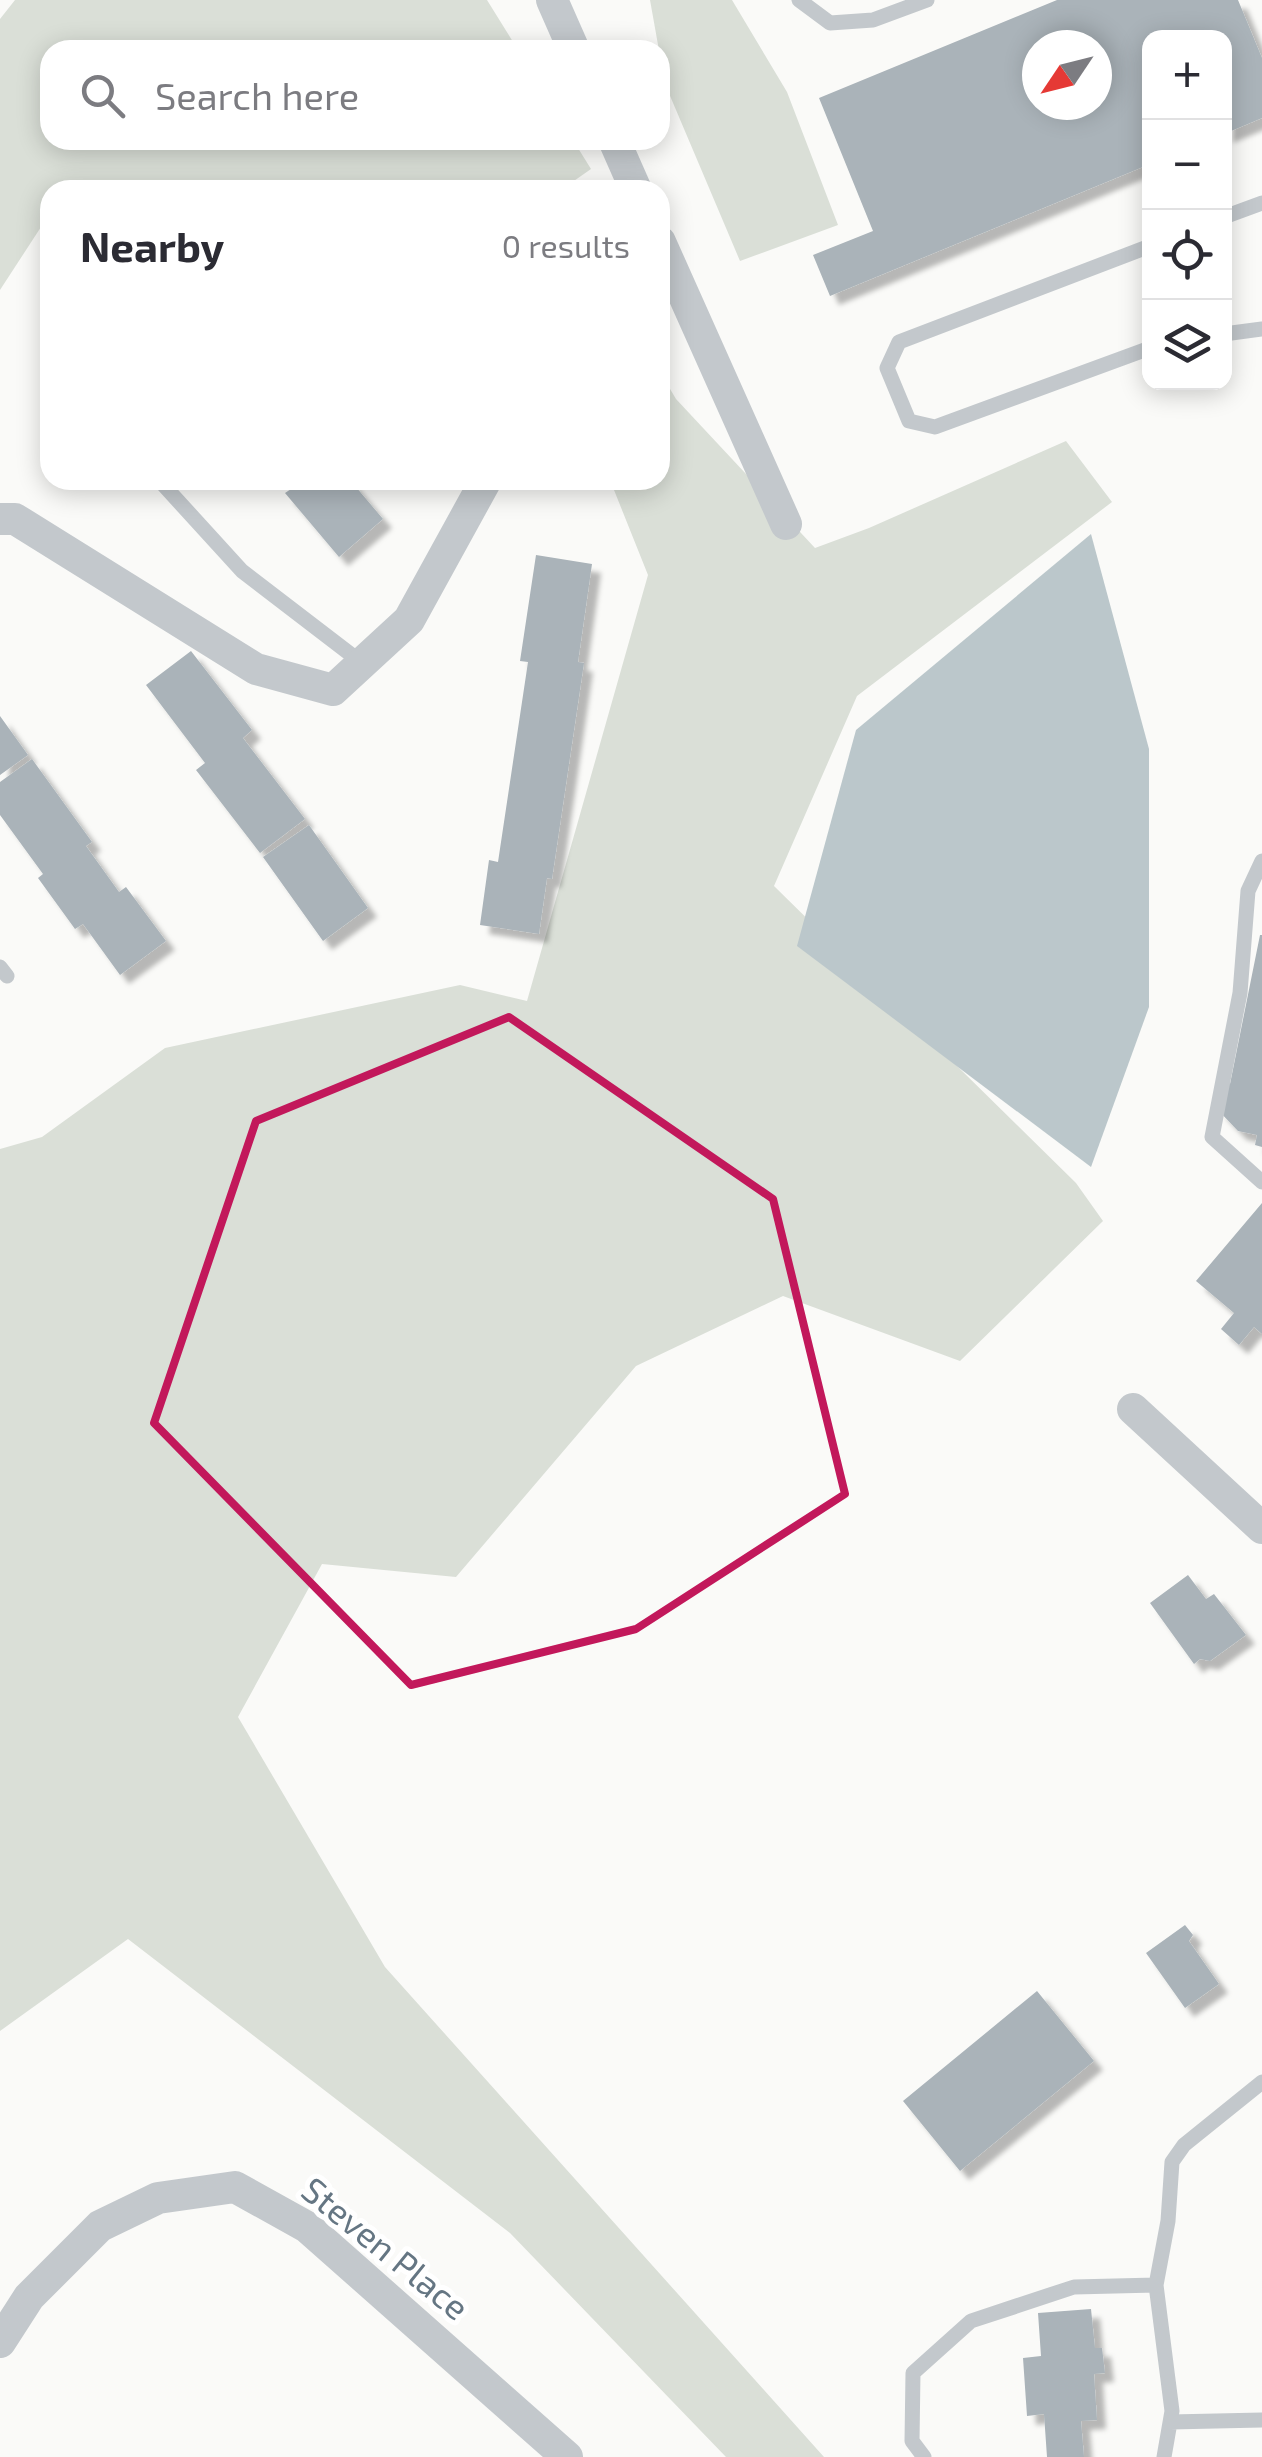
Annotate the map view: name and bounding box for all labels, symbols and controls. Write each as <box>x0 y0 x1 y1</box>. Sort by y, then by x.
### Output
north arrow <box>1022 30 1112 120</box>
map controls <box>1142 30 1232 390</box>
button: + <box>1142 30 1232 120</box>
search box <box>40 40 670 150</box>
icon: search <box>75 68 130 123</box>
text: Search here <box>155 72 359 118</box>
button: − <box>1142 120 1232 210</box>
button: locate <box>1142 210 1232 300</box>
text: Nearby <box>80 220 224 270</box>
text: 0 results <box>502 226 630 264</box>
button: layers <box>1142 300 1232 390</box>
street label: Steven Place <box>294 2167 478 2328</box>

